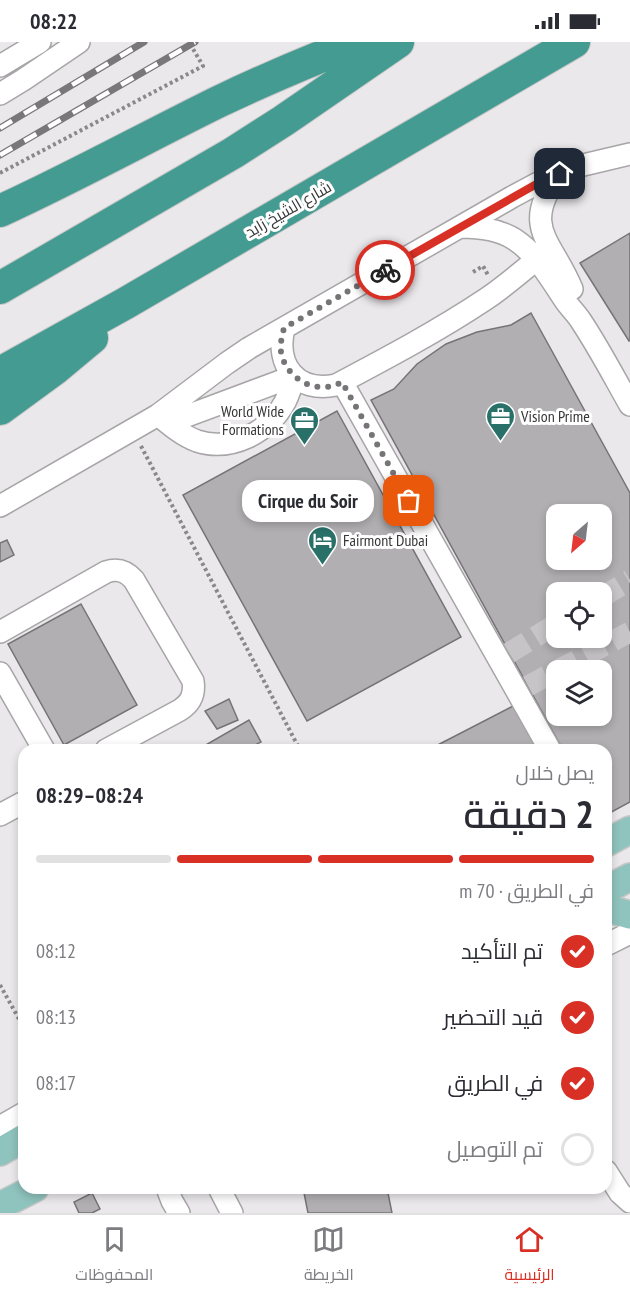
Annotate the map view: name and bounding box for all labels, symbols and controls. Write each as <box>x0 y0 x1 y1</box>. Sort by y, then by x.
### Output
text: 08:22 <box>30 7 78 35</box>
pin <box>534 148 585 199</box>
icon: home <box>543 157 576 190</box>
street label: شارع الشيخ زايد <box>241 176 336 243</box>
courier <box>355 240 415 300</box>
icon: bike <box>369 254 402 287</box>
office icon: Vision Prime <box>484 400 516 442</box>
place label: World Wide Formations <box>221 401 284 439</box>
office icon: World Wide Formations <box>289 404 321 446</box>
place label: Vision Prime <box>520 406 590 426</box>
pin <box>383 475 434 526</box>
callout: Cirque du Soir <box>241 480 373 522</box>
icon: bag <box>392 484 425 517</box>
text: Cirque du Soir <box>258 488 358 514</box>
north arrow <box>546 504 612 570</box>
map controls <box>546 504 612 726</box>
hotel icon: Fairmont Dubai <box>306 524 338 566</box>
place label: Fairmont Dubai <box>343 530 428 550</box>
button: locate <box>546 582 612 648</box>
button: layers <box>546 660 612 726</box>
text: يصل خلال <box>516 760 594 786</box>
text: 08:24–08:29 <box>36 781 143 809</box>
text: 2 دقيقة <box>463 788 594 839</box>
text: في الطريق · 70 m <box>459 878 594 904</box>
icon: check <box>561 935 594 968</box>
text: تم التأكيد <box>461 937 543 965</box>
text: 08:12 <box>36 938 76 964</box>
icon: check <box>561 1001 594 1034</box>
text: قيد التحضير <box>443 1003 543 1031</box>
text: 08:13 <box>36 1004 76 1030</box>
icon: check <box>561 1067 594 1100</box>
text: في الطريق <box>448 1069 543 1097</box>
text: 08:17 <box>36 1070 76 1096</box>
text: تم التوصيل <box>447 1135 543 1163</box>
tab: المحفوظات <box>75 1223 153 1289</box>
tab: الخريطة <box>304 1223 354 1289</box>
tab: الرئيسية <box>504 1223 555 1289</box>

